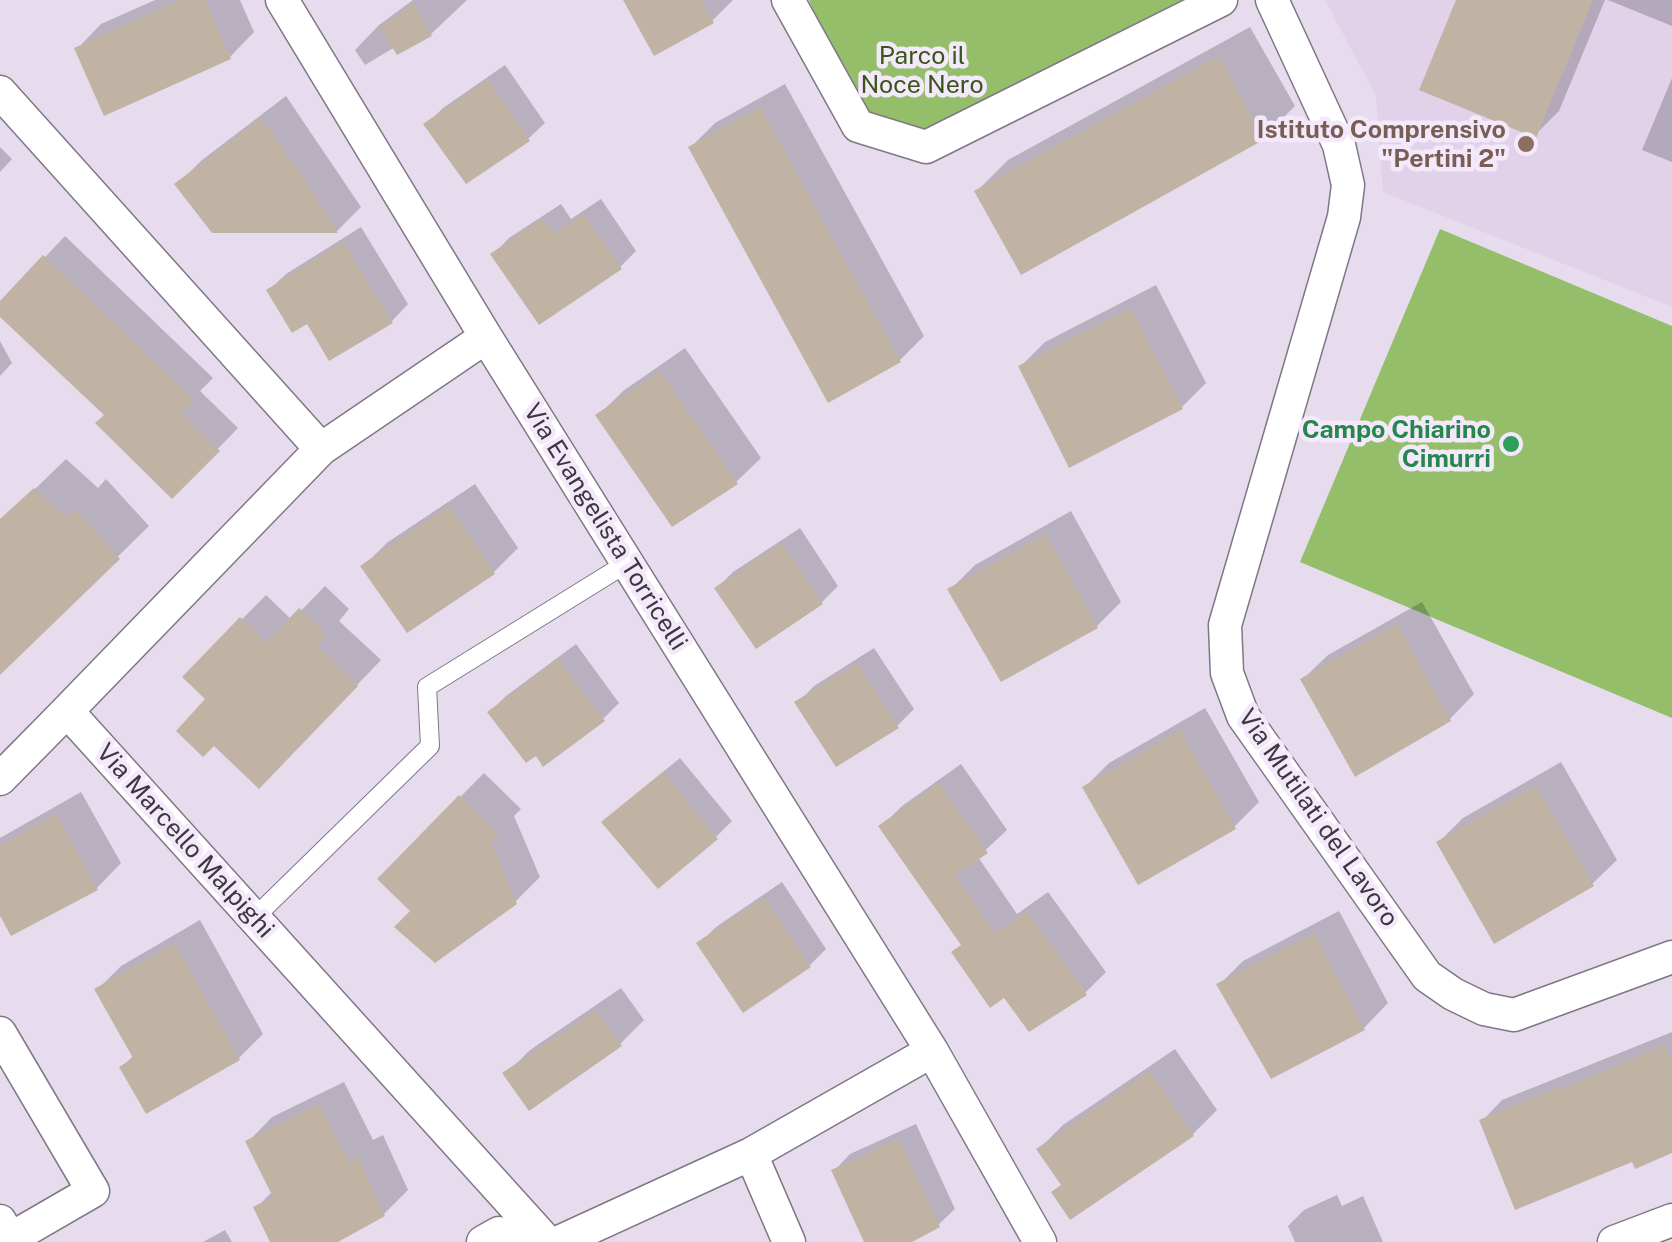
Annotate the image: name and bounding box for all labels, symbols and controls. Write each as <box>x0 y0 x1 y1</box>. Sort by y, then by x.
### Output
park label: Parco il Noce Nero <box>860 41 984 100</box>
place label: Istituto Comprensivo "Pertini 2" <box>1257 115 1506 174</box>
marker: Istituto Comprensivo "Pertini 2" <box>1515 133 1537 155</box>
street label: Via Evangelista Torricelli <box>517 398 693 656</box>
place label: Campo Chiarino Cimurri <box>1302 415 1491 474</box>
marker: Campo Chiarino Cimurri <box>1500 433 1522 455</box>
street label: Via Mutilati del Lavoro <box>1232 703 1404 933</box>
street label: Via Marcello Malpighi <box>90 738 280 944</box>

